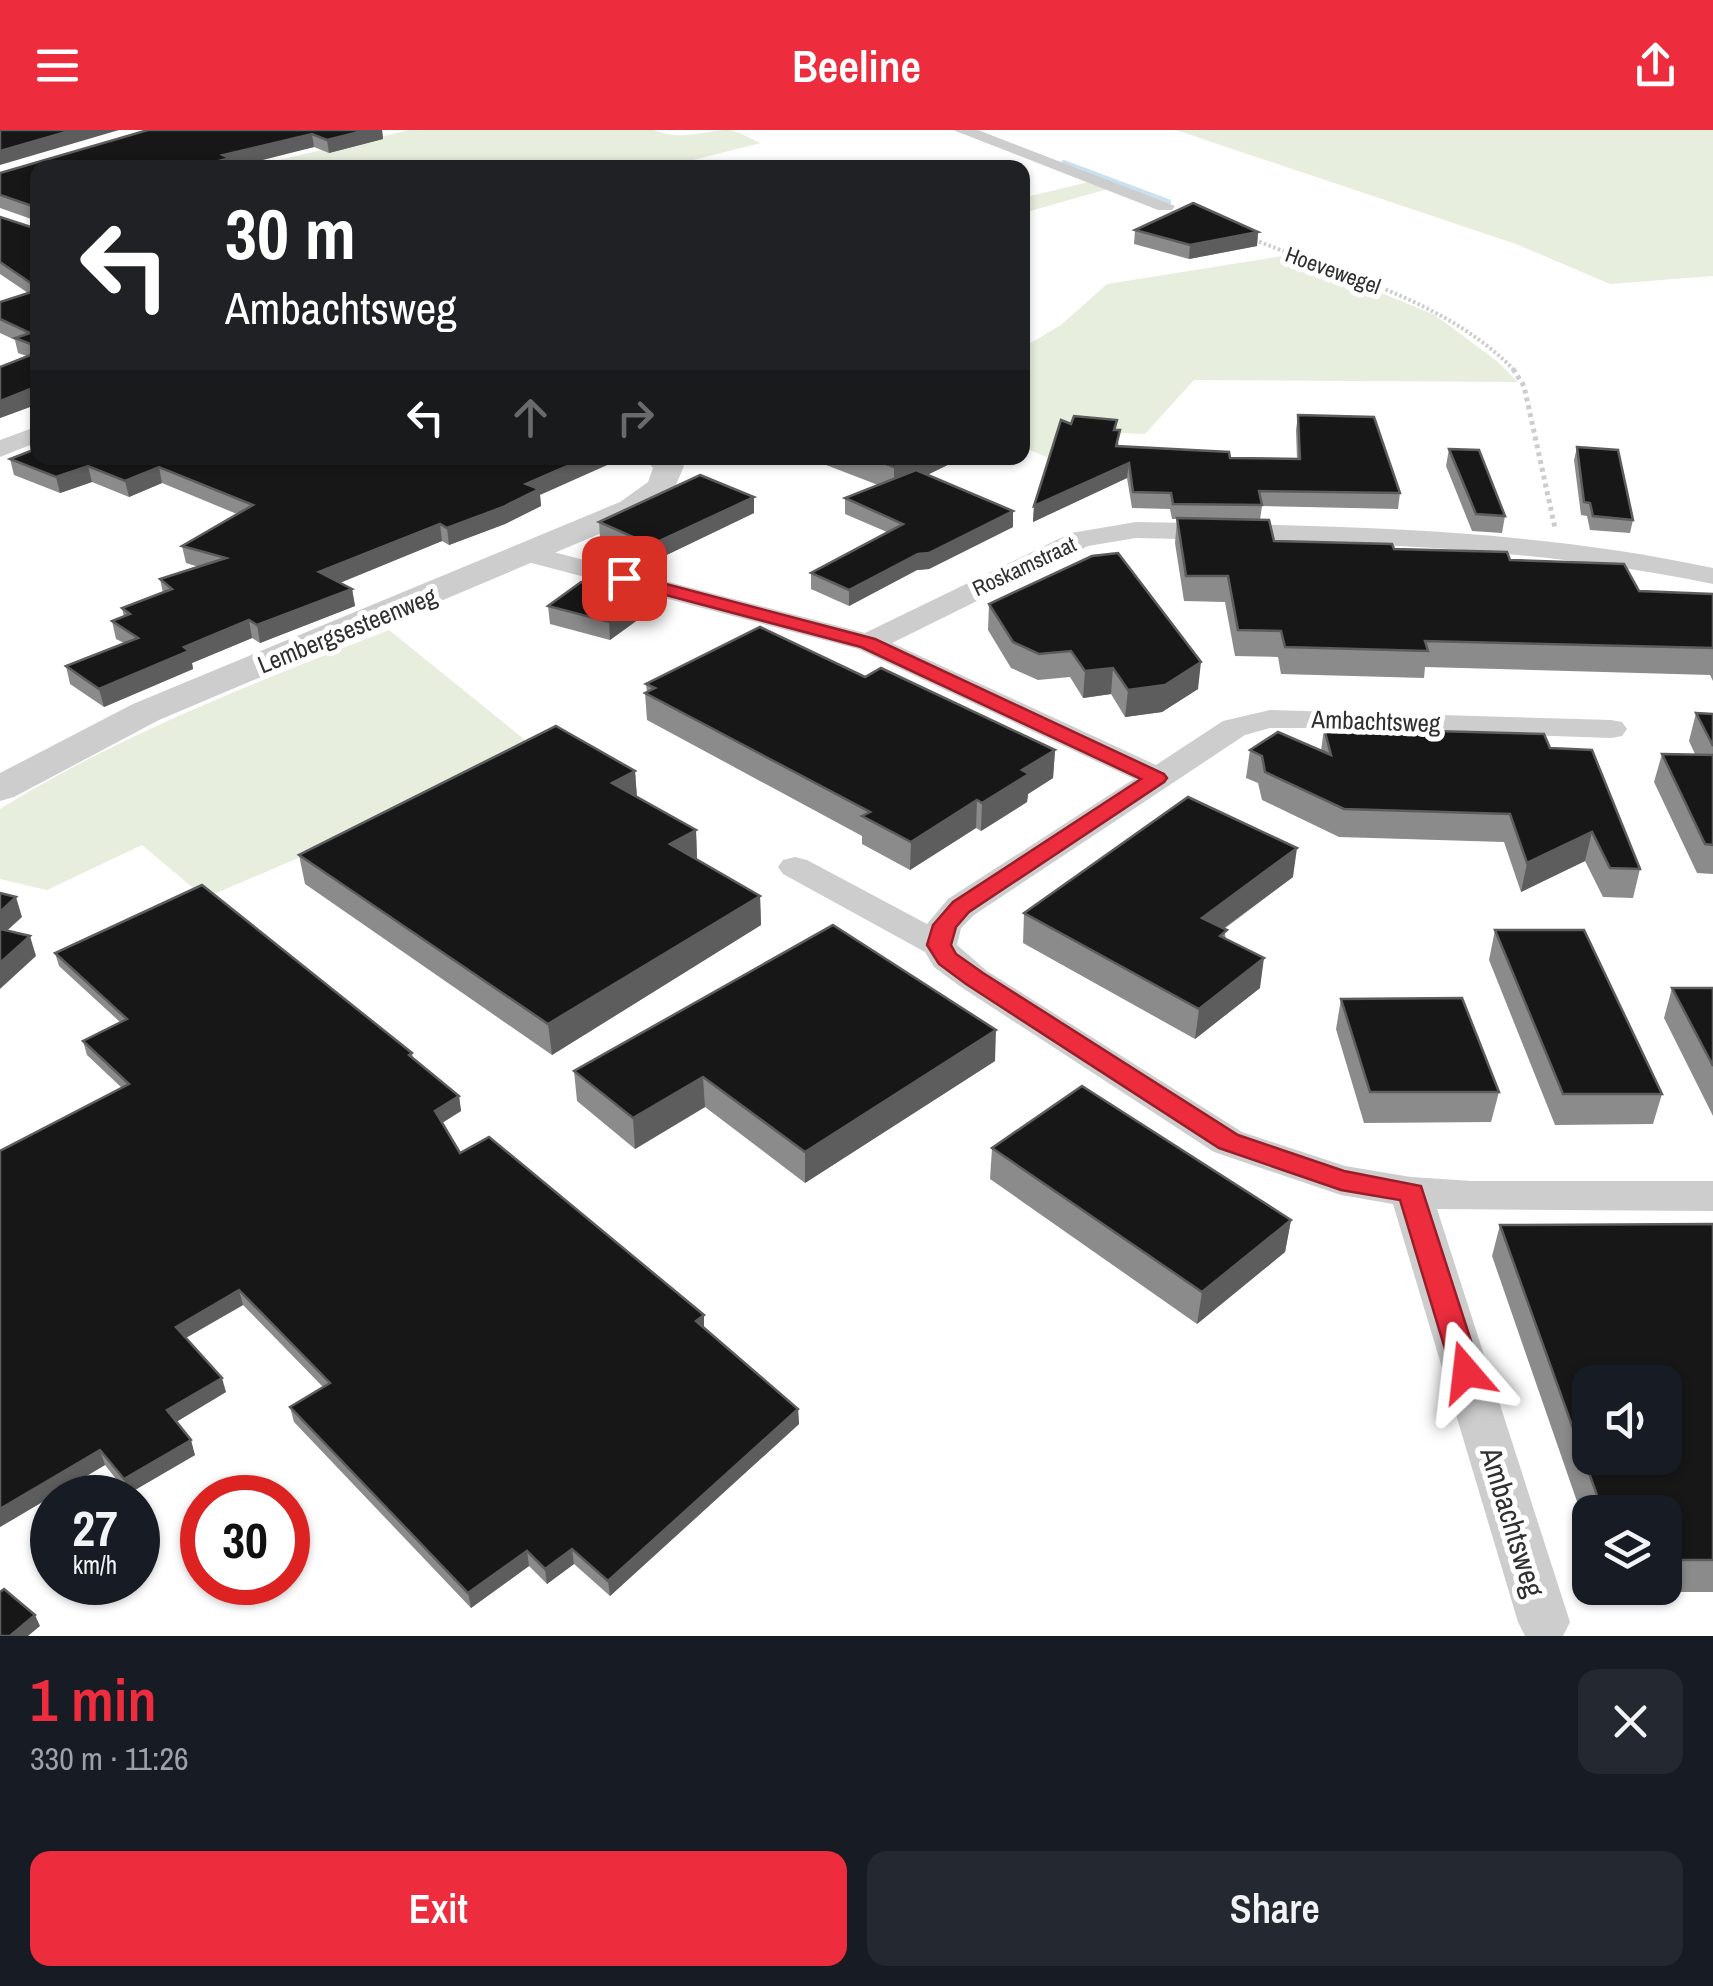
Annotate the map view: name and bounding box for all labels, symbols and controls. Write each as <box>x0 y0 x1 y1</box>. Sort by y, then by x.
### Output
text: Beeline <box>792 35 921 96</box>
icon: menu <box>30 38 85 93</box>
icon: share <box>1628 38 1683 93</box>
text: 30 m <box>225 187 356 281</box>
icon: left <box>60 200 190 330</box>
street label: Hoevewegel <box>1281 239 1385 301</box>
text: Ambachtsweg <box>225 277 457 338</box>
icon: left <box>398 390 453 445</box>
icon: ahead <box>503 390 558 445</box>
icon: right <box>608 390 663 445</box>
street label: Roskamstraat <box>967 529 1081 603</box>
pin <box>582 536 667 621</box>
icon: arrive <box>597 551 652 606</box>
street label: Lembergsesteenweg <box>252 578 442 681</box>
street label: Ambachtsweg <box>1310 702 1442 740</box>
position arrow <box>1414 1320 1518 1424</box>
map controls <box>1572 1365 1682 1605</box>
button: sound <box>1572 1365 1682 1475</box>
street label: Ambachtsweg <box>1471 1441 1555 1602</box>
speed limit sign: 30 <box>180 1475 310 1605</box>
text: 27 <box>72 1494 118 1562</box>
button: layers <box>1572 1495 1682 1605</box>
text: km/h <box>73 1548 117 1582</box>
text: 1 min <box>30 1659 157 1740</box>
button: close <box>1578 1669 1683 1774</box>
text: 330 m · 11:26 <box>30 1737 189 1780</box>
button: Exit <box>30 1851 847 1966</box>
button: Share <box>867 1851 1683 1966</box>

